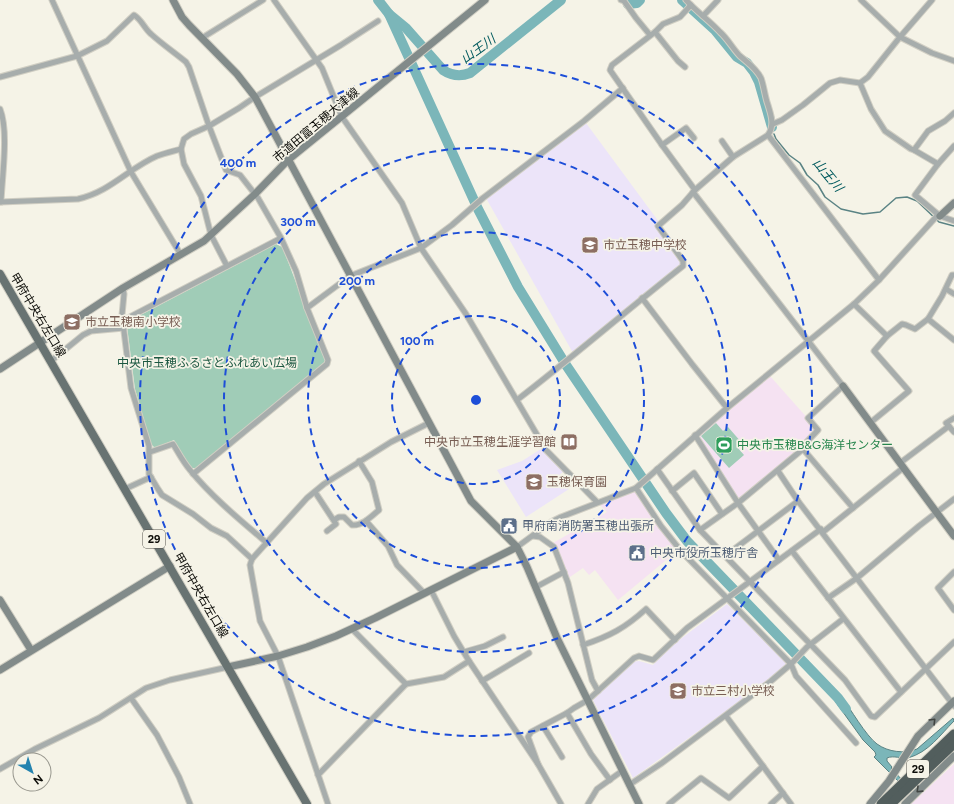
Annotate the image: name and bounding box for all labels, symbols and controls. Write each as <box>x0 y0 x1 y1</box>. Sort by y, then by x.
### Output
water label: 山王川 <box>458 30 500 67</box>
street label: 市道田富玉穂大津線 <box>270 85 362 165</box>
water label: 山王川 <box>810 155 848 196</box>
text: 400 m <box>220 156 256 170</box>
text: 300 m <box>280 215 316 229</box>
school or university icon: 市立玉穂中学校 <box>580 235 600 255</box>
place label: 市立玉穂中学校 <box>603 238 687 252</box>
street label: 甲府中央右左口線 <box>7 270 69 360</box>
text: 200 m <box>339 274 375 288</box>
school or university icon: 市立玉穂南小学校 <box>62 312 82 332</box>
place label: 市立玉穂南小学校 <box>85 315 181 329</box>
text: 100 m <box>400 334 434 348</box>
park label: 中央市玉穂ふるさとふれあい広場 <box>117 356 297 370</box>
centre of rings <box>469 393 483 407</box>
library icon: 中央市立玉穂生涯学習館 <box>559 432 579 452</box>
place label: 中央市立玉穂生涯学習館 <box>424 435 556 449</box>
sports icon: 中央市玉穂B&G海洋センター <box>714 435 734 455</box>
place label: 中央市玉穂B&G海洋センター <box>737 438 893 452</box>
school or university icon: 玉穂保育園 <box>524 472 544 492</box>
place label: 玉穂保育園 <box>547 475 607 489</box>
public building icon: 甲府南消防署玉穂出張所 <box>499 516 519 536</box>
place label: 甲府南消防署玉穂出張所 <box>522 519 654 533</box>
road number: 29 <box>143 530 165 548</box>
public building icon: 中央市役所玉穂庁舎 <box>627 543 647 563</box>
place label: 中央市役所玉穂庁舎 <box>650 546 758 560</box>
street label: 甲府中央右左口線 <box>171 550 231 640</box>
school or university icon: 市立三村小学校 <box>668 681 688 701</box>
place label: 市立三村小学校 <box>691 684 775 698</box>
one-way arrow <box>928 718 936 726</box>
north arrow <box>12 752 52 792</box>
road number: 29 <box>907 760 929 778</box>
text: N <box>31 772 45 787</box>
one-way arrow <box>916 785 924 793</box>

